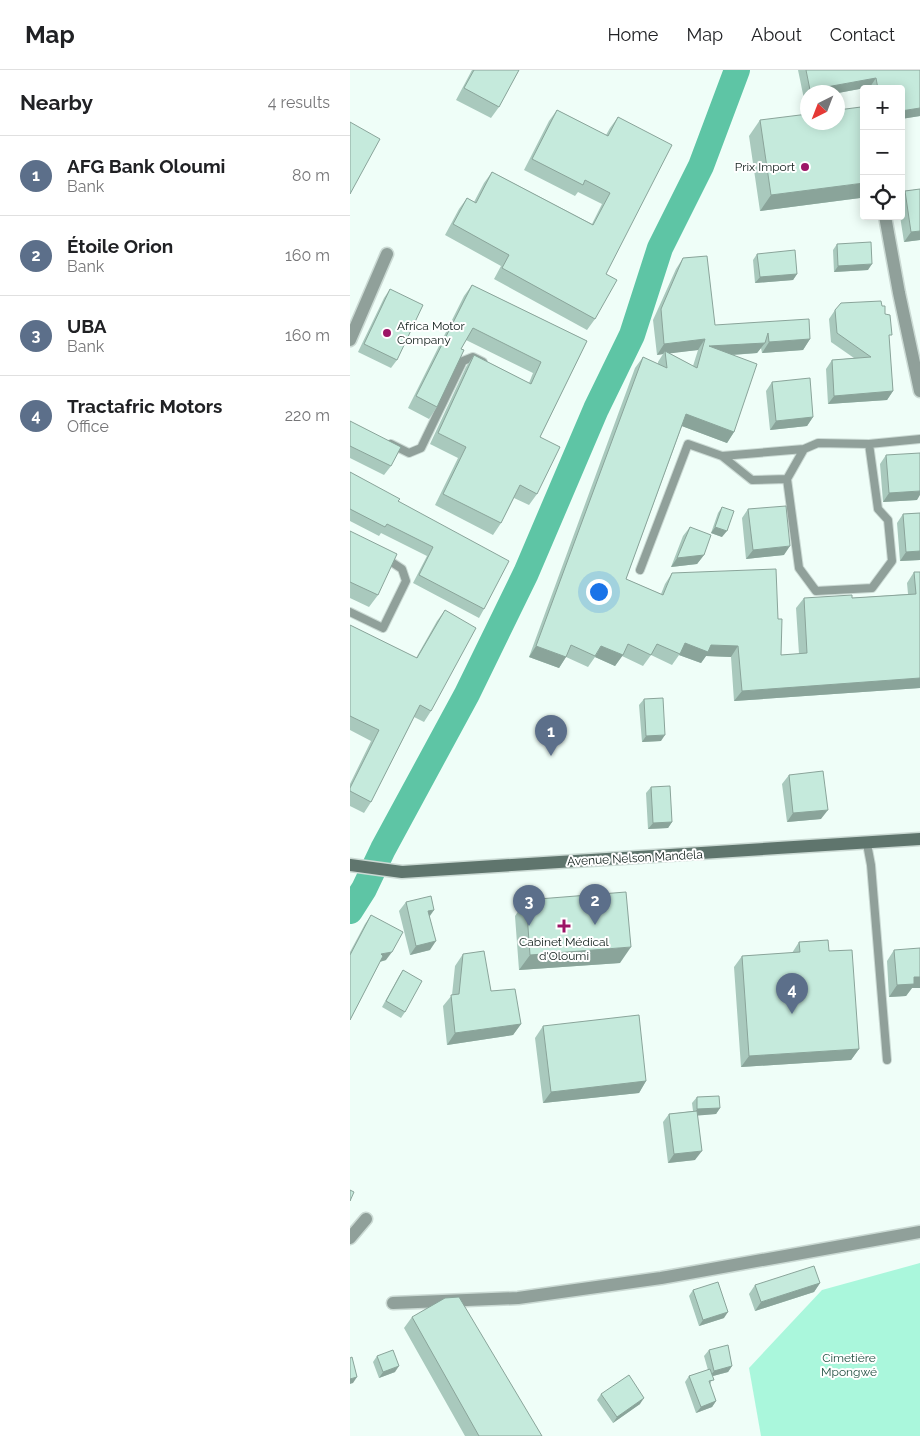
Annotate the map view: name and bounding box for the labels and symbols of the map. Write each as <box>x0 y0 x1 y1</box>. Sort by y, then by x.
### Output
north arrow <box>800 85 845 130</box>
place label: Prix Import <box>735 160 795 174</box>
marker: Prix Import <box>799 161 811 173</box>
place label: Africa Motor Company <box>397 319 465 347</box>
marker: Africa Motor Company <box>381 327 393 339</box>
your location <box>586 579 612 605</box>
pin: 1 <box>535 715 567 756</box>
street label: Avenue Nelson Mandela <box>567 847 703 869</box>
pin: 2 <box>579 884 611 925</box>
pin: 3 <box>513 885 545 926</box>
marker: Cabinet Médical d'Oloumi <box>557 919 571 933</box>
place label: Cabinet Médical d'Oloumi <box>519 935 610 963</box>
pin: 4 <box>776 973 808 1014</box>
park label: Cimetière Mpongwé <box>821 1351 877 1379</box>

